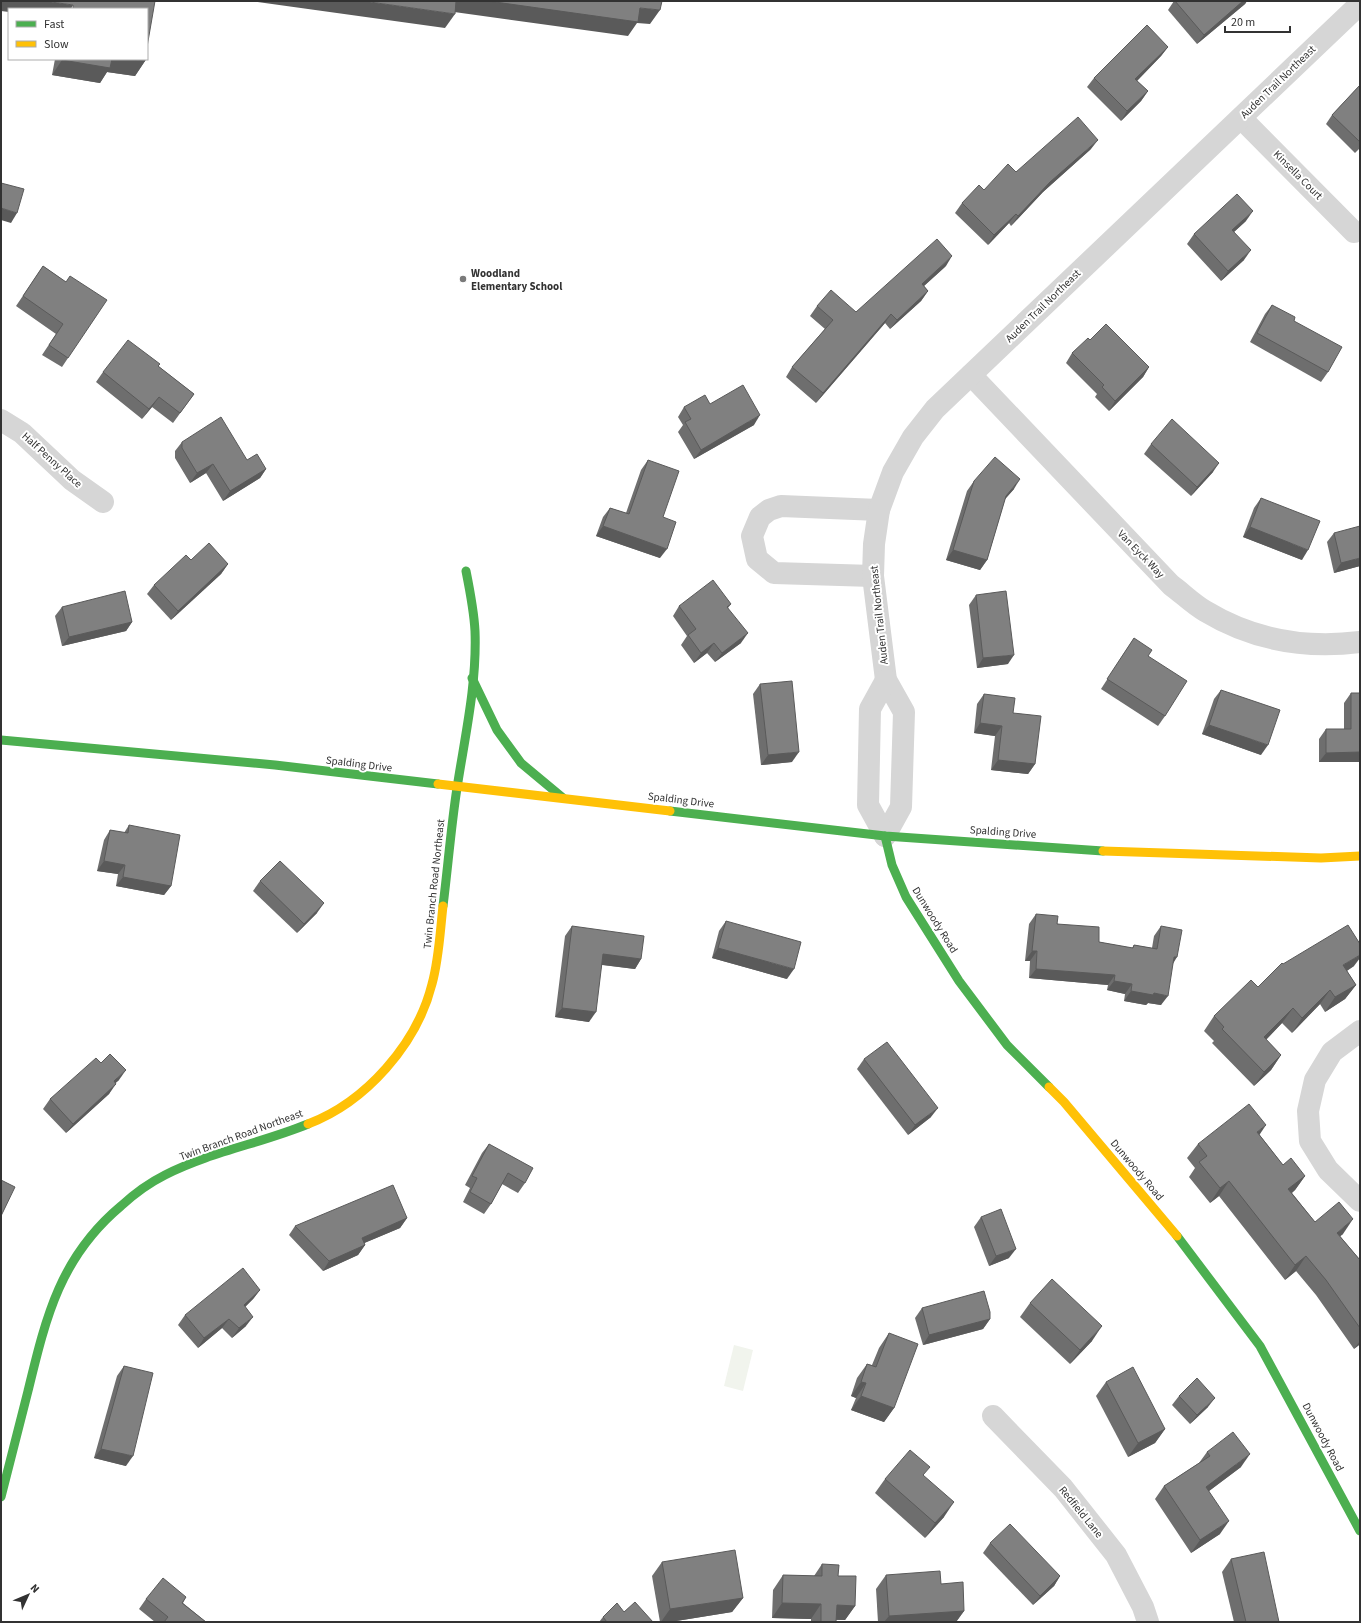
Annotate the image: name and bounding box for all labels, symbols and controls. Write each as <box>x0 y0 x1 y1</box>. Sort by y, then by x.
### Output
legend <box>8 8 148 60</box>
scale bar <box>1225 8 1290 34</box>
text: 20 m <box>1231 14 1255 31</box>
text: Fast <box>44 16 64 33</box>
text: Slow <box>44 36 69 53</box>
street label: Auden Trail Northeast <box>1237 42 1319 122</box>
street label: Kinsella Court <box>1270 147 1326 203</box>
place label: Woodland Elementary School <box>471 266 563 294</box>
street label: Auden Trail Northeast <box>1002 266 1084 346</box>
marker: Woodland Elementary School <box>458 274 468 284</box>
street label: Half Penny Place <box>19 429 86 492</box>
street label: Van Eyck Way <box>1114 527 1168 581</box>
street label: Auden Trail Northeast <box>866 565 892 665</box>
street label: Spalding Drive <box>325 752 393 776</box>
street label: Spalding Drive <box>647 788 715 812</box>
street label: Twin Branch Road Northeast <box>420 818 448 950</box>
street label: Spalding Drive <box>969 822 1037 842</box>
street label: Dunwoody Road <box>909 884 961 956</box>
street label: Twin Branch Road Northeast <box>177 1106 305 1164</box>
street label: Dunwoody Road <box>1107 1136 1167 1204</box>
street label: Dunwoody Road <box>1299 1400 1347 1474</box>
street label: Redfield Lane <box>1055 1483 1107 1541</box>
north arrow <box>8 1575 48 1615</box>
text: N <box>27 1581 43 1596</box>

